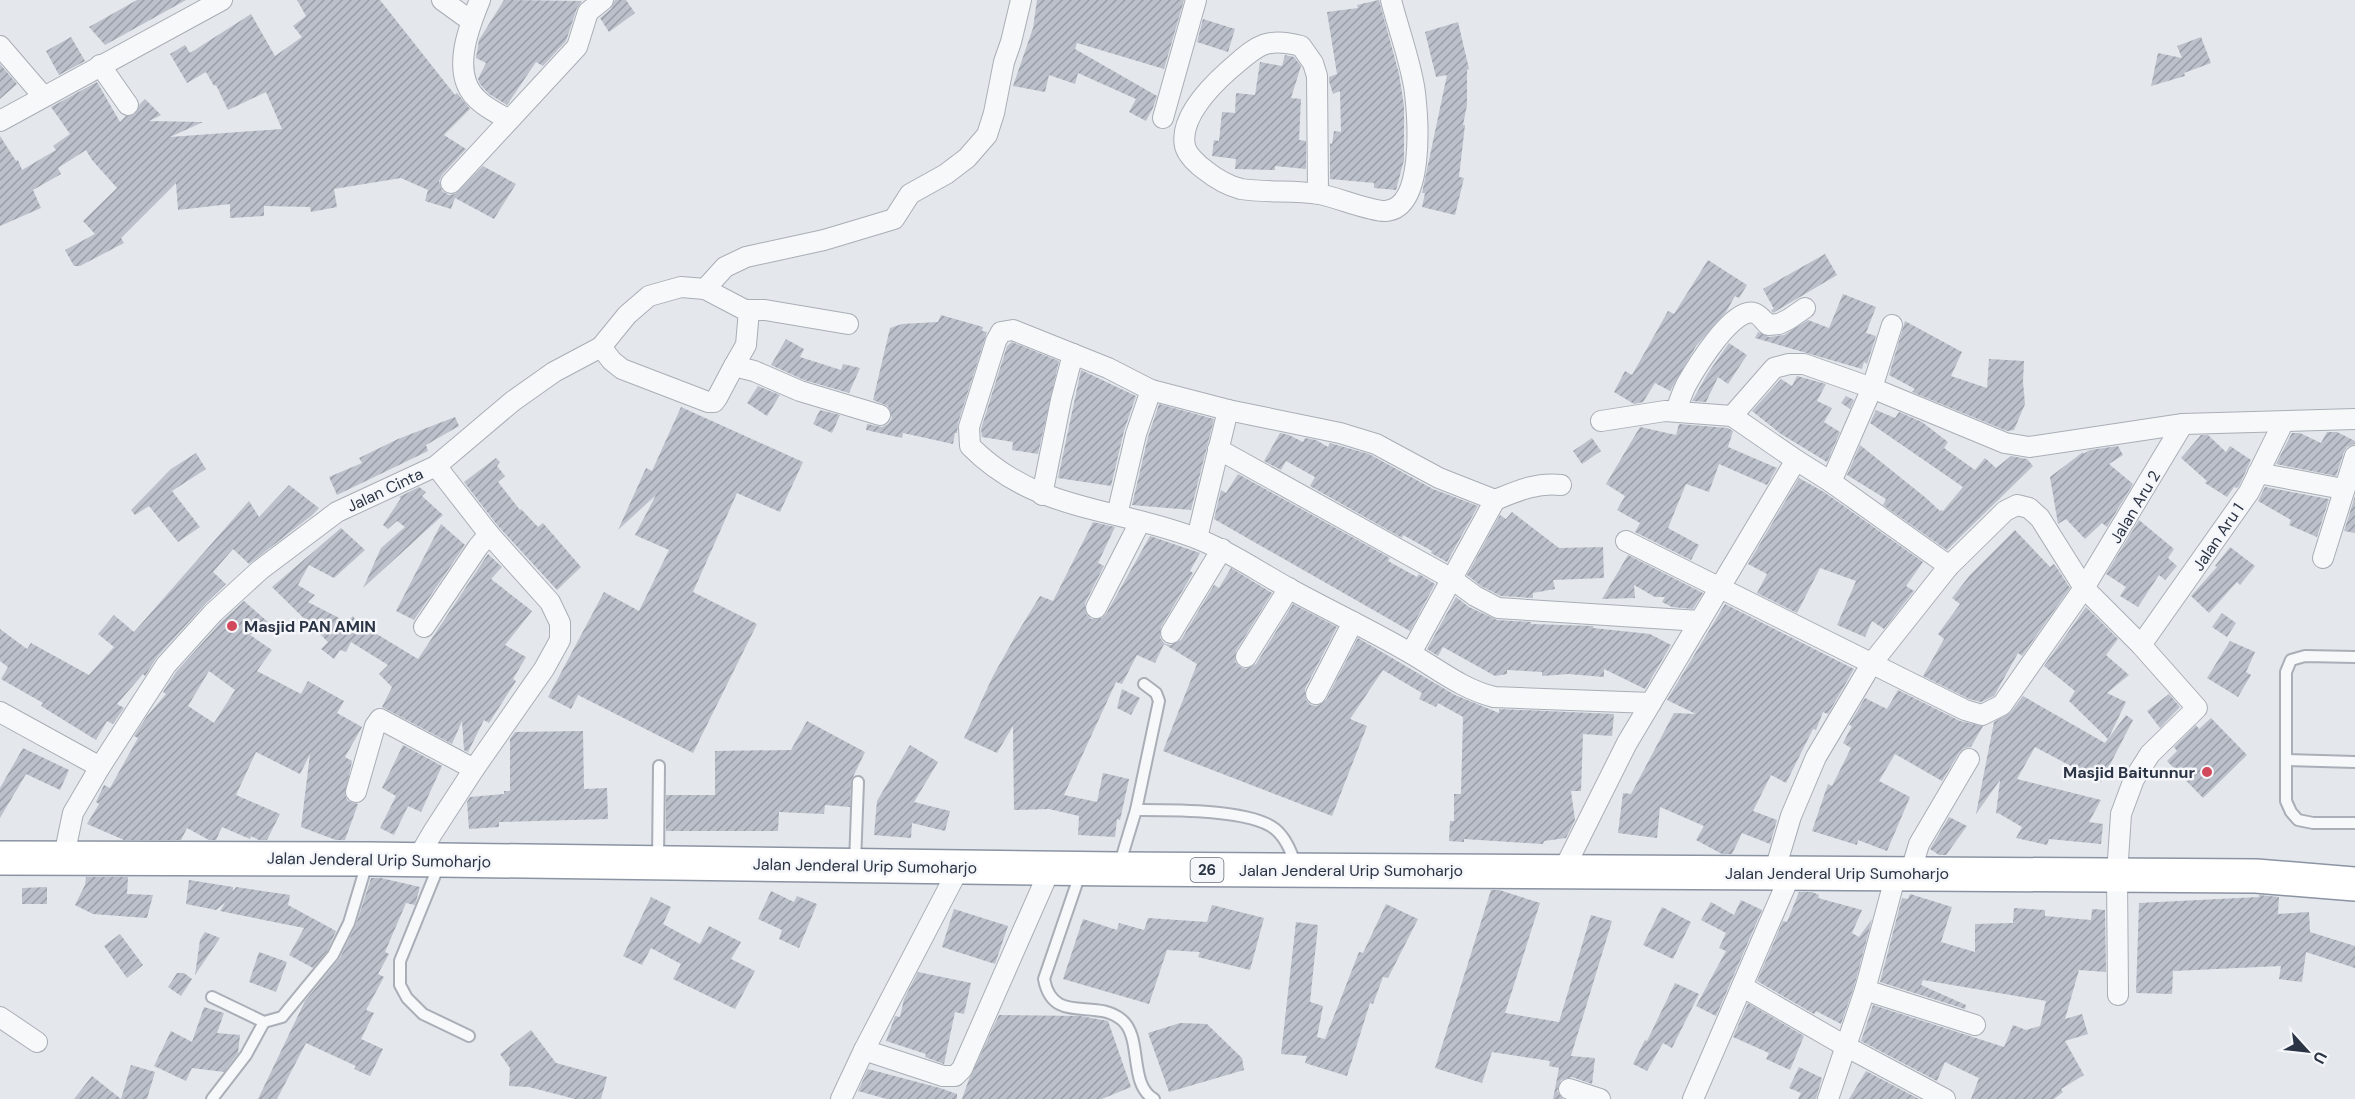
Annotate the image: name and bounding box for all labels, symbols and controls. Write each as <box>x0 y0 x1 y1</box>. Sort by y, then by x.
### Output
street label: Jalan Cinta <box>343 463 427 517</box>
street label: Jalan Aru 2 <box>2105 467 2165 547</box>
street label: Jalan Aru 1 <box>2188 499 2248 575</box>
place label: Masjid PAN AMIN <box>244 616 376 637</box>
marker: Masjid PAN AMIN <box>225 619 239 633</box>
place label: Masjid Baitunnur <box>2063 762 2195 783</box>
marker: Masjid Baitunnur <box>2200 765 2214 779</box>
street label: Jalan Jenderal Urip Sumoharjo <box>267 848 491 872</box>
street label: Jalan Jenderal Urip Sumoharjo <box>753 854 977 878</box>
road number: 26 <box>1190 858 1224 882</box>
street label: Jalan Jenderal Urip Sumoharjo <box>1239 860 1463 881</box>
street label: Jalan Jenderal Urip Sumoharjo <box>1725 863 1949 884</box>
north arrow <box>2277 1021 2337 1081</box>
text: U <box>2308 1048 2332 1067</box>

